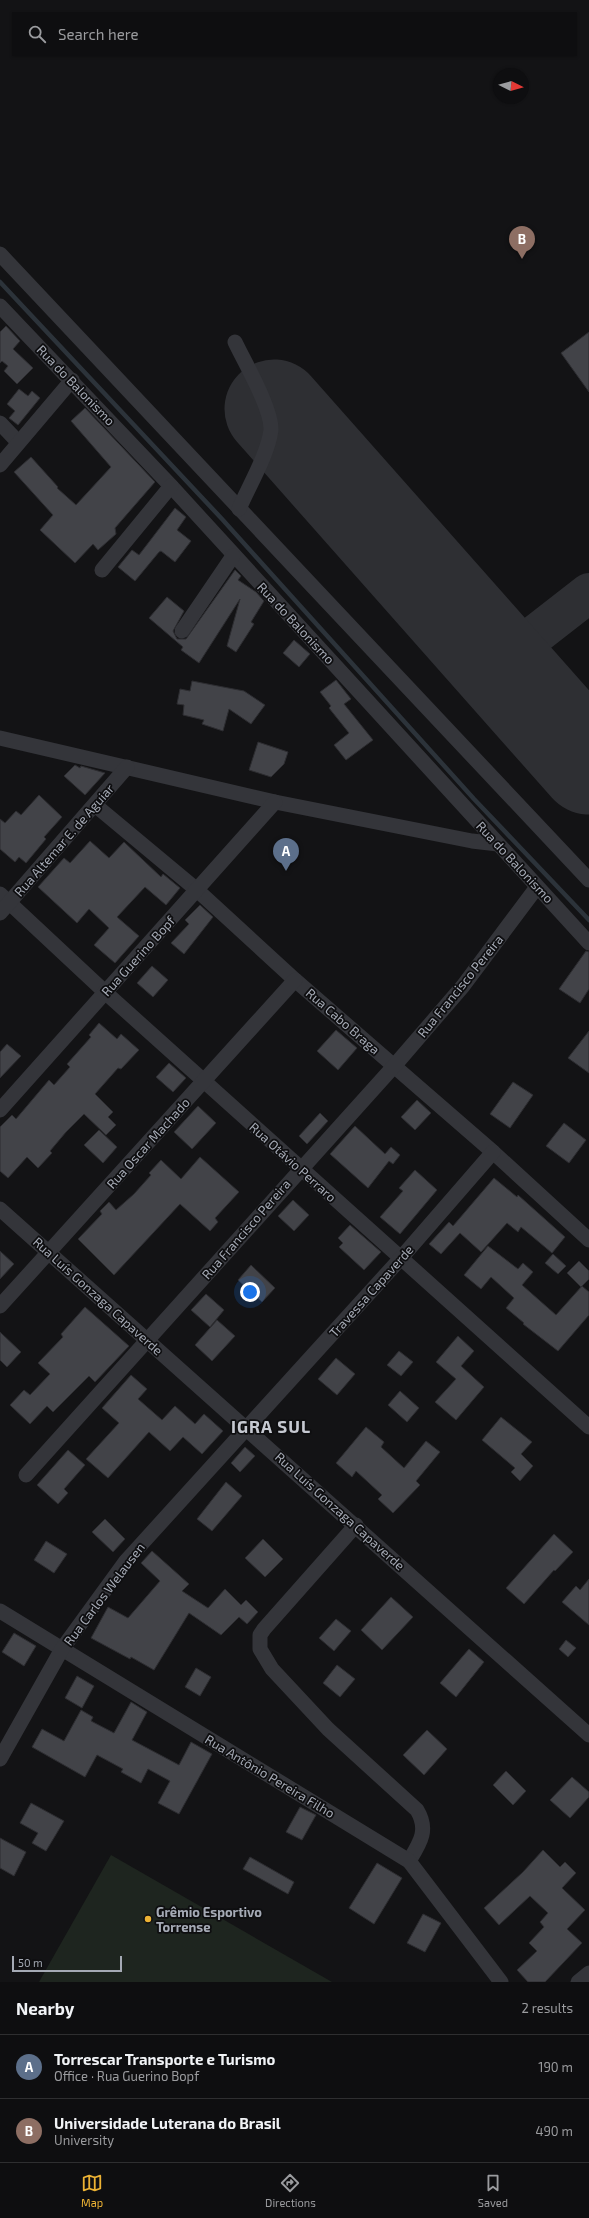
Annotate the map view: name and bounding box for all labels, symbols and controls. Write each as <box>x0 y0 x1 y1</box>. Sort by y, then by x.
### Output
search box <box>12 12 577 56</box>
icon: search <box>26 23 48 45</box>
text: Search here <box>58 25 139 43</box>
north arrow <box>493 68 529 104</box>
pin: B <box>509 226 535 259</box>
street label: Rua do Balonismo <box>33 341 119 429</box>
street label: Rua do Balonismo <box>254 579 338 667</box>
street label: Rua Altemar E. de Aguiar <box>11 780 117 900</box>
street label: Rua do Balonismo <box>473 818 557 906</box>
pin: A <box>273 838 299 871</box>
street label: Rua Guerino Bopf <box>98 912 179 999</box>
street label: Rua Francisco Pereira <box>414 932 506 1040</box>
street label: Rua Cabo Braga <box>303 985 383 1057</box>
street label: Rua Oscar Machado <box>103 1094 193 1192</box>
street label: Rua Otávio Perraro <box>246 1119 340 1205</box>
street label: Rua Francisco Pereira <box>198 1176 294 1282</box>
street label: Rua Luís Gonzaga Capaverde <box>30 1234 166 1358</box>
street label: Travessa Capaverde <box>325 1242 417 1340</box>
your location <box>240 1282 260 1302</box>
district label: IGRA SUL <box>231 1416 311 1436</box>
street label: Rua Luís Gonzaga Capaverde <box>272 1449 408 1573</box>
street label: Rua Carlos Welausen <box>60 1539 148 1649</box>
street label: Rua Antônio Pereira Filho <box>202 1731 338 1821</box>
place label: Grêmio Esportivo Torrense <box>156 1904 262 1935</box>
marker: Grêmio Esportivo Torrense <box>143 1914 153 1924</box>
scale bar <box>12 1954 122 1973</box>
text: 50 m <box>18 1956 43 1969</box>
text: Nearby <box>16 1998 74 2018</box>
text: 2 results <box>521 2000 573 2016</box>
text: Torrescar Transporte e Turismo <box>54 2050 275 2068</box>
text: A <box>25 2059 33 2075</box>
text: 190 m <box>538 2059 573 2075</box>
text: Office · Rua Guerino Bopf <box>54 2068 199 2084</box>
text: Universidade Luterana do Brasil <box>54 2114 281 2132</box>
text: B <box>25 2123 33 2139</box>
text: 490 m <box>535 2123 573 2139</box>
text: University <box>54 2132 114 2148</box>
tab: Map <box>81 2172 103 2209</box>
tab: Directions <box>265 2172 316 2209</box>
tab: Saved <box>478 2172 508 2209</box>

